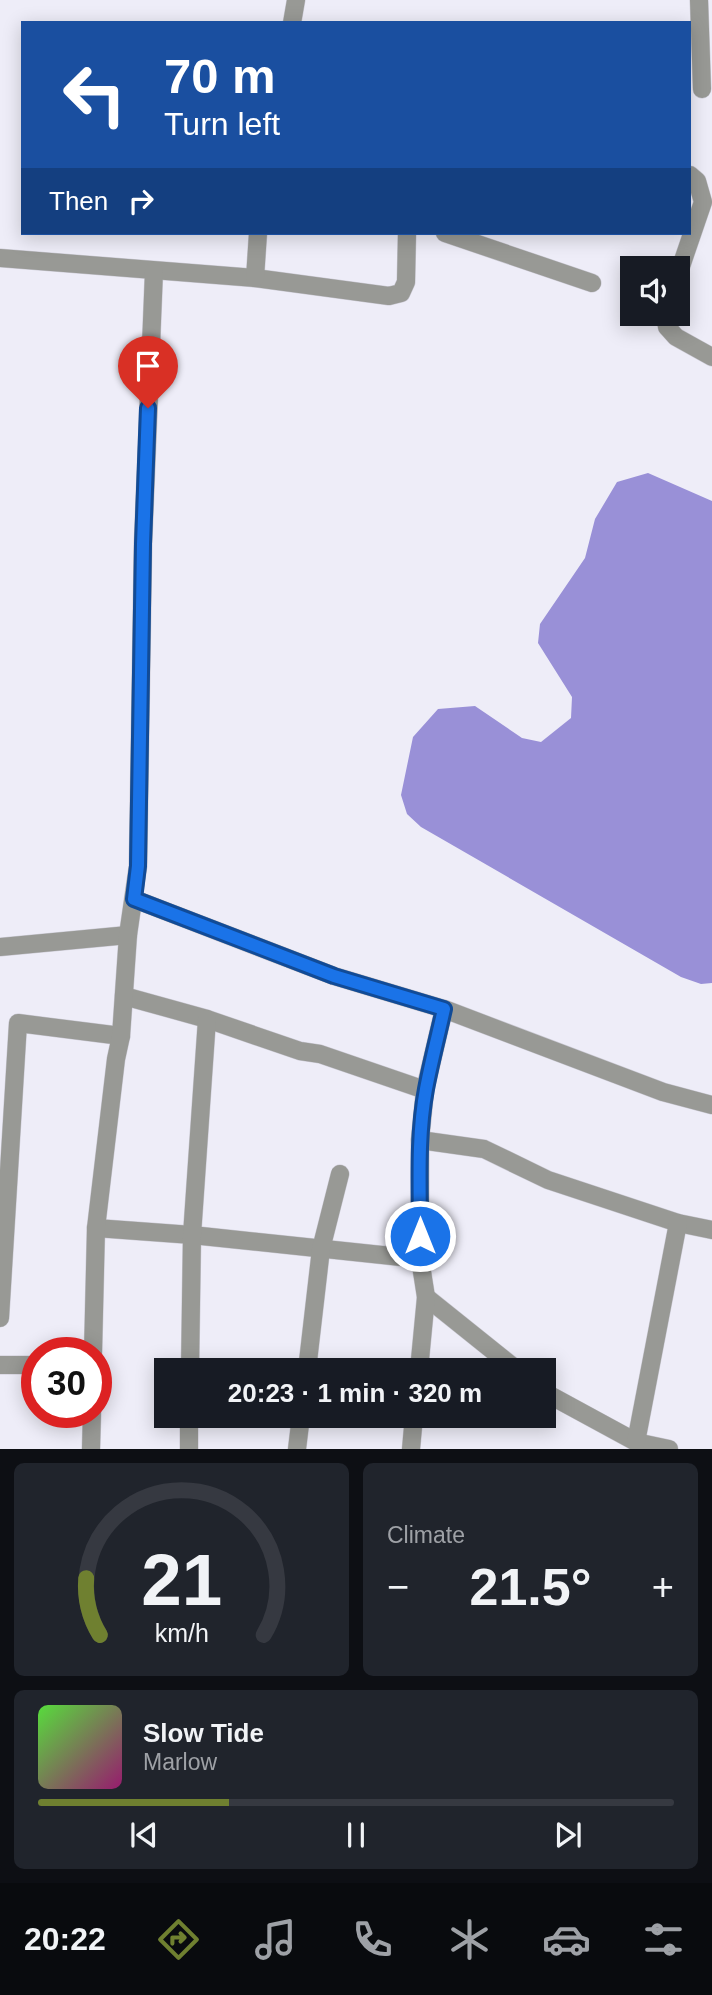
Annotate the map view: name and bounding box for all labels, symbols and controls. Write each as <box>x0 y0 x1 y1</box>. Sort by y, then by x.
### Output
icon: left <box>49 49 140 140</box>
text: 70 m <box>164 49 276 103</box>
text: Turn left <box>164 106 280 142</box>
icon: right <box>122 182 160 220</box>
text: Then <box>49 186 108 216</box>
map controls <box>620 256 690 326</box>
button: sound <box>620 256 690 326</box>
pin <box>118 336 178 408</box>
icon: arrive <box>129 347 167 385</box>
position arrow <box>383 1199 457 1273</box>
speed limit sign: 30 <box>21 1337 112 1428</box>
text: 20:23 · 1 min · 320 m <box>228 1378 482 1408</box>
text: Climate <box>387 1522 465 1548</box>
text: 21 <box>141 1540 222 1621</box>
text: 21.5° <box>469 1558 592 1616</box>
text: − <box>387 1566 409 1608</box>
text: + <box>652 1566 674 1608</box>
text: km/h <box>154 1619 209 1647</box>
text: Slow Tide <box>143 1718 264 1748</box>
text: Marlow <box>143 1749 217 1775</box>
icon: previous <box>125 1816 163 1854</box>
icon: pause <box>337 1816 375 1854</box>
icon: next <box>549 1816 587 1854</box>
icon: directions <box>154 1915 203 1964</box>
icon: music <box>251 1915 300 1964</box>
icon: phone <box>348 1915 397 1964</box>
icon: climate <box>445 1915 494 1964</box>
icon: car <box>542 1915 591 1964</box>
icon: filters <box>639 1915 688 1964</box>
text: 20:22 <box>24 1921 106 1957</box>

